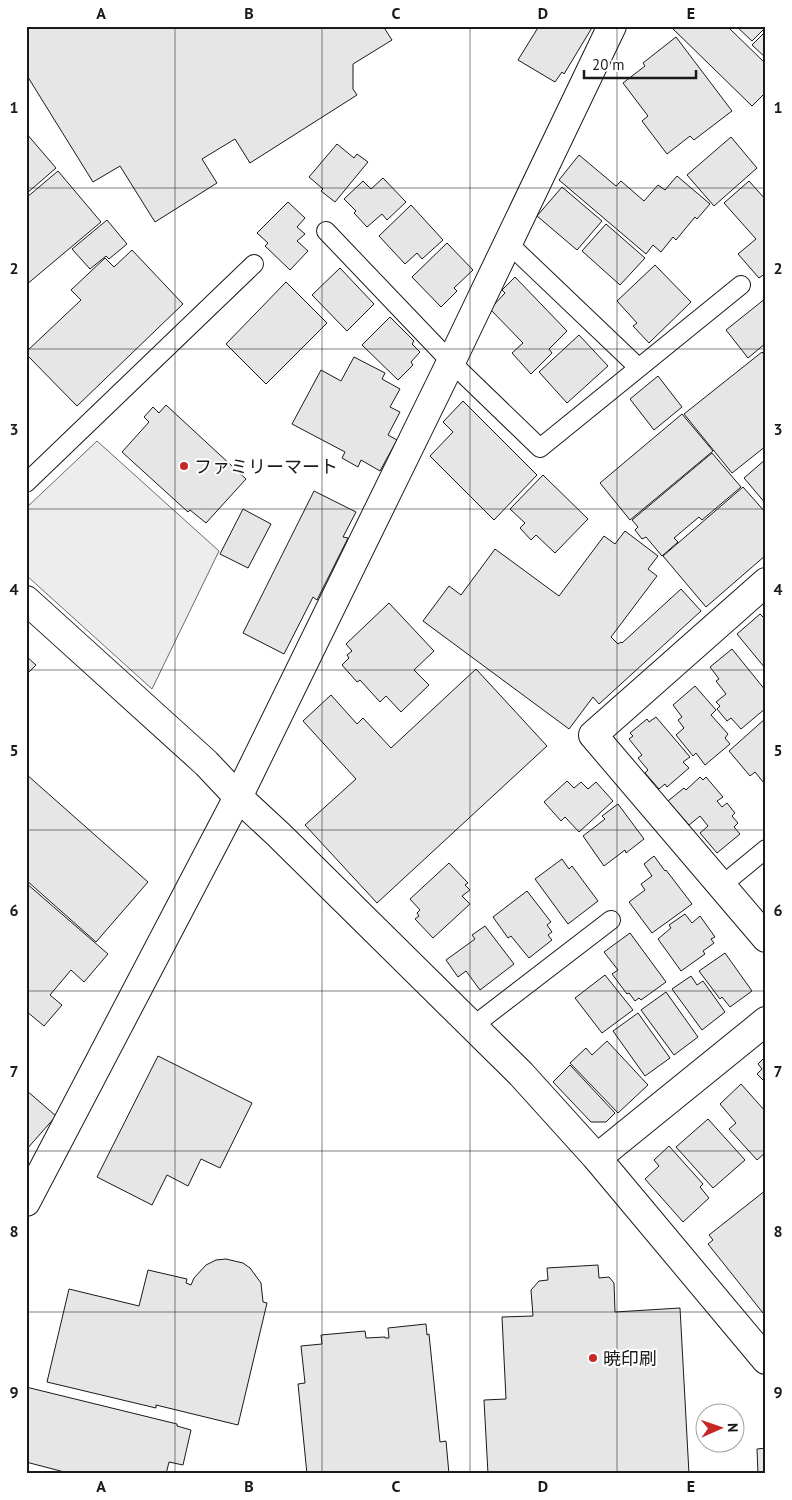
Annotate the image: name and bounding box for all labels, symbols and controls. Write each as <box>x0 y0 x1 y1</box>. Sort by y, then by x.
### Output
text: A <box>96 3 106 23</box>
text: B <box>244 3 254 23</box>
text: C <box>392 3 401 23</box>
text: D <box>538 3 548 23</box>
text: E <box>687 3 695 23</box>
scale bar <box>584 48 697 80</box>
text: 20 m <box>592 55 625 74</box>
text: 1 <box>9 97 19 117</box>
text: 1 <box>773 97 783 117</box>
text: 2 <box>9 258 19 278</box>
text: 2 <box>773 258 783 278</box>
text: 3 <box>9 419 19 439</box>
text: 3 <box>773 419 783 439</box>
place label: ファミリーマート <box>194 455 338 478</box>
marker: ファミリーマート <box>178 460 190 472</box>
text: 4 <box>9 579 19 599</box>
text: 4 <box>773 579 783 599</box>
text: 5 <box>9 740 19 760</box>
text: 5 <box>773 740 783 760</box>
text: 6 <box>9 900 19 920</box>
text: 6 <box>773 900 783 920</box>
text: 7 <box>9 1061 19 1081</box>
text: 7 <box>773 1061 783 1081</box>
text: 8 <box>9 1221 19 1241</box>
text: 8 <box>773 1221 783 1241</box>
place label: 暁印刷 <box>603 1347 657 1370</box>
marker: 暁印刷 <box>587 1352 599 1364</box>
text: 9 <box>9 1382 19 1402</box>
text: 9 <box>773 1382 783 1402</box>
north arrow <box>694 1402 744 1452</box>
text: N <box>724 1423 742 1432</box>
text: A <box>96 1476 106 1496</box>
text: B <box>244 1476 254 1496</box>
text: C <box>392 1476 401 1496</box>
text: D <box>538 1476 548 1496</box>
text: E <box>687 1476 695 1496</box>

